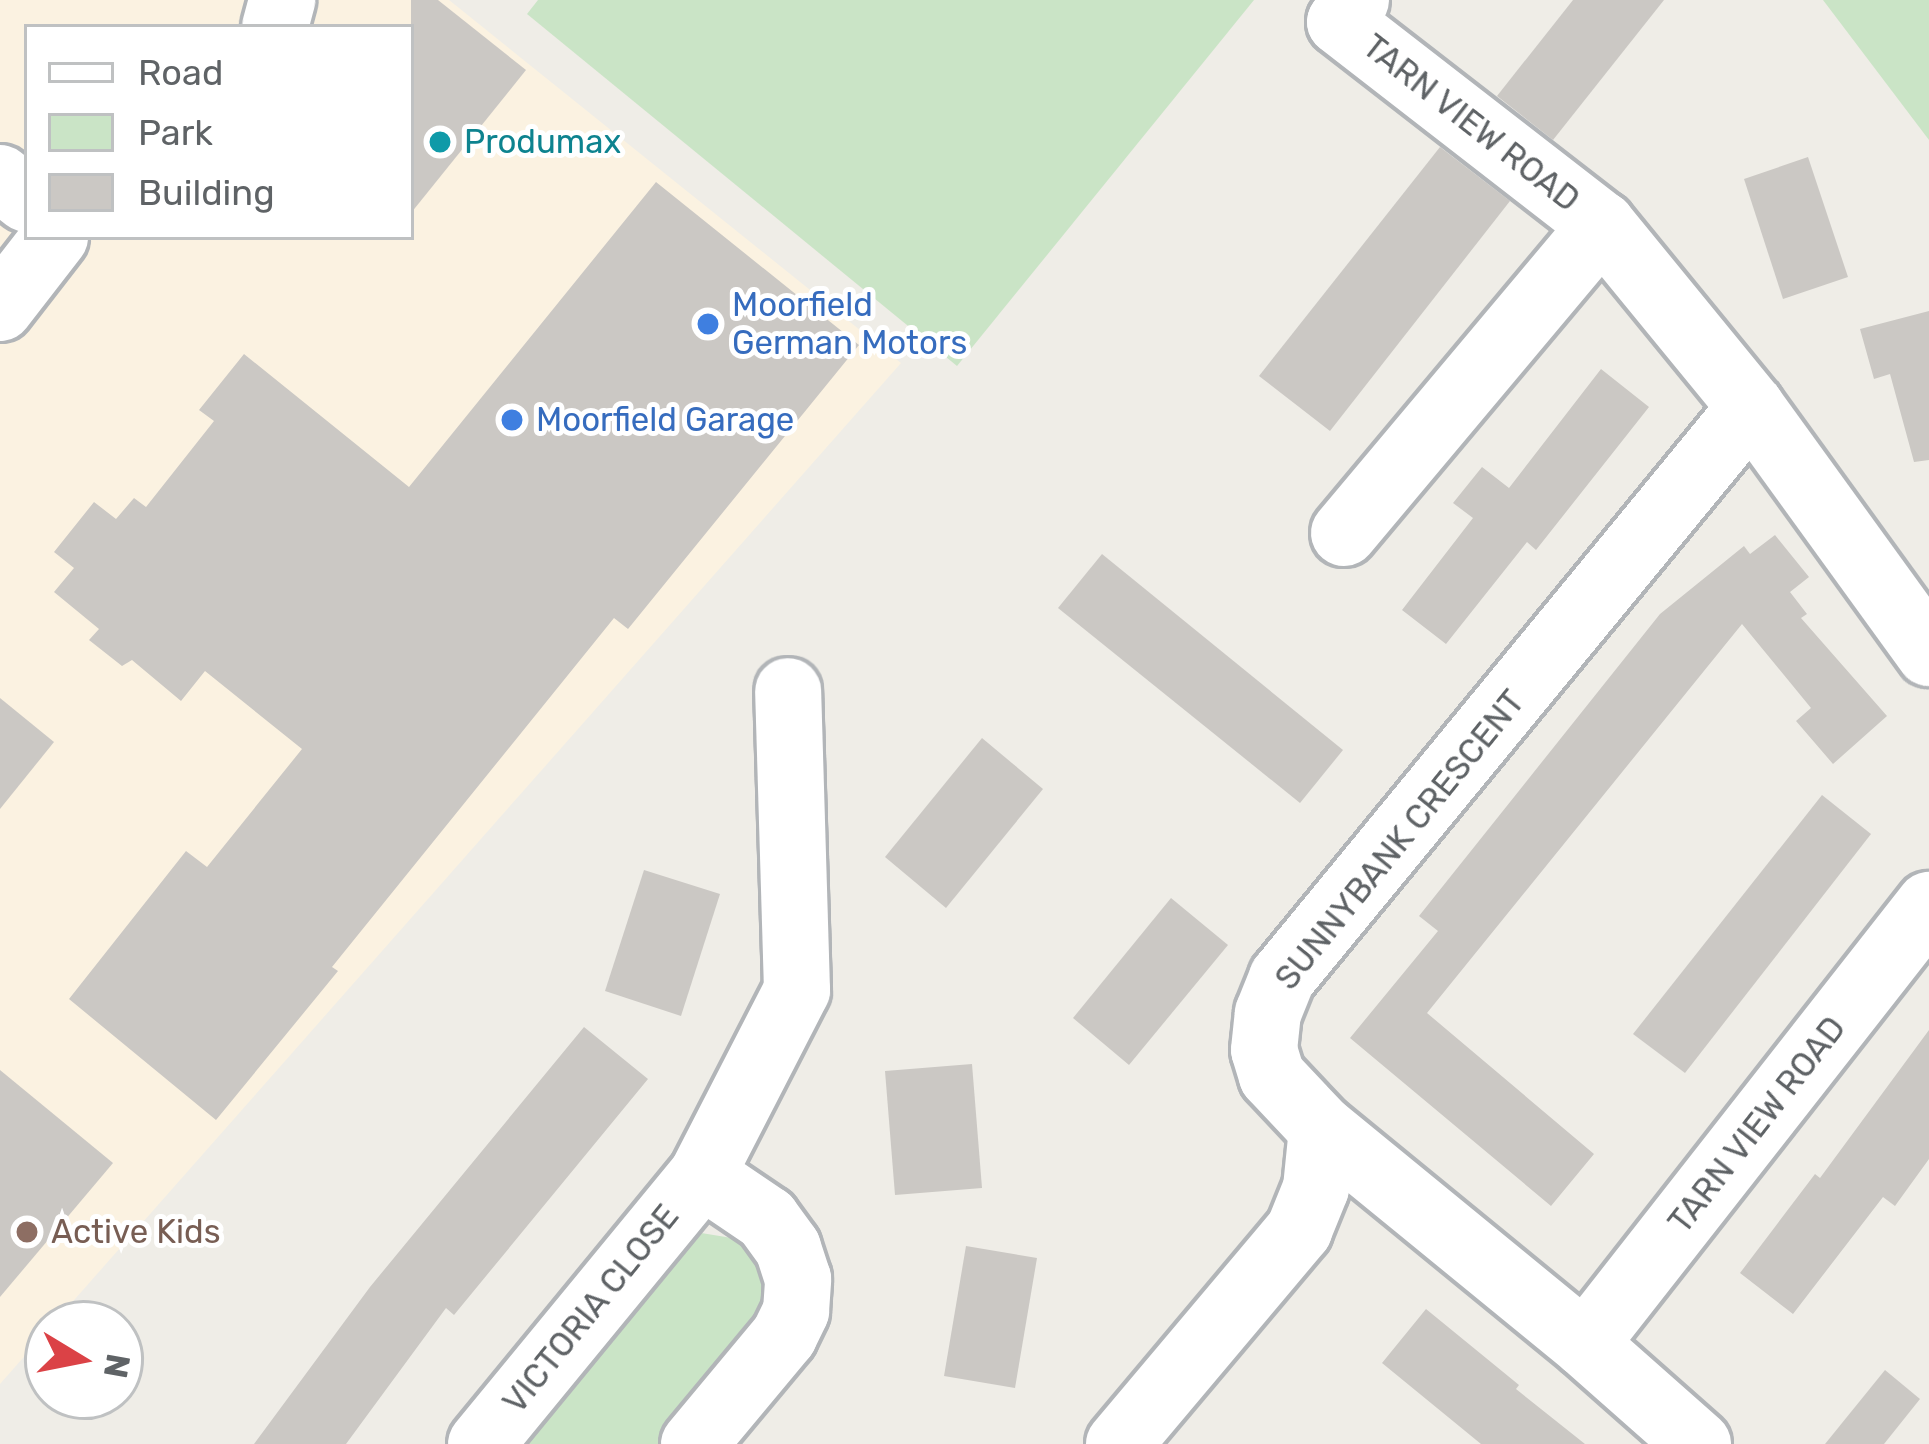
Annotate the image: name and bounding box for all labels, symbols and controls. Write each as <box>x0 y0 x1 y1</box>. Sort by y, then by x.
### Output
legend <box>24 24 414 240</box>
street label: TARN VIEW ROAD <box>1354 26 1588 220</box>
text: Road <box>138 51 223 94</box>
text: Park <box>138 111 213 154</box>
place label: Produmax <box>464 122 621 162</box>
marker: Produmax <box>427 129 453 155</box>
text: Building <box>138 171 275 214</box>
place label: Moorfield German Motors <box>732 285 967 363</box>
marker: Moorfield German Motors <box>695 311 721 337</box>
place label: Moorfield Garage <box>536 400 794 440</box>
marker: Moorfield Garage <box>499 407 525 433</box>
street label: SUNNYBANK CRESCENT <box>1267 682 1533 998</box>
street label: TARN VIEW ROAD <box>1660 1008 1854 1242</box>
street label: VICTORIA CLOSE <box>495 1197 687 1421</box>
place label: Active Kids <box>51 1212 221 1252</box>
marker: Active Kids <box>14 1219 40 1245</box>
north arrow <box>24 1300 144 1420</box>
text: N <box>96 1351 138 1381</box>

